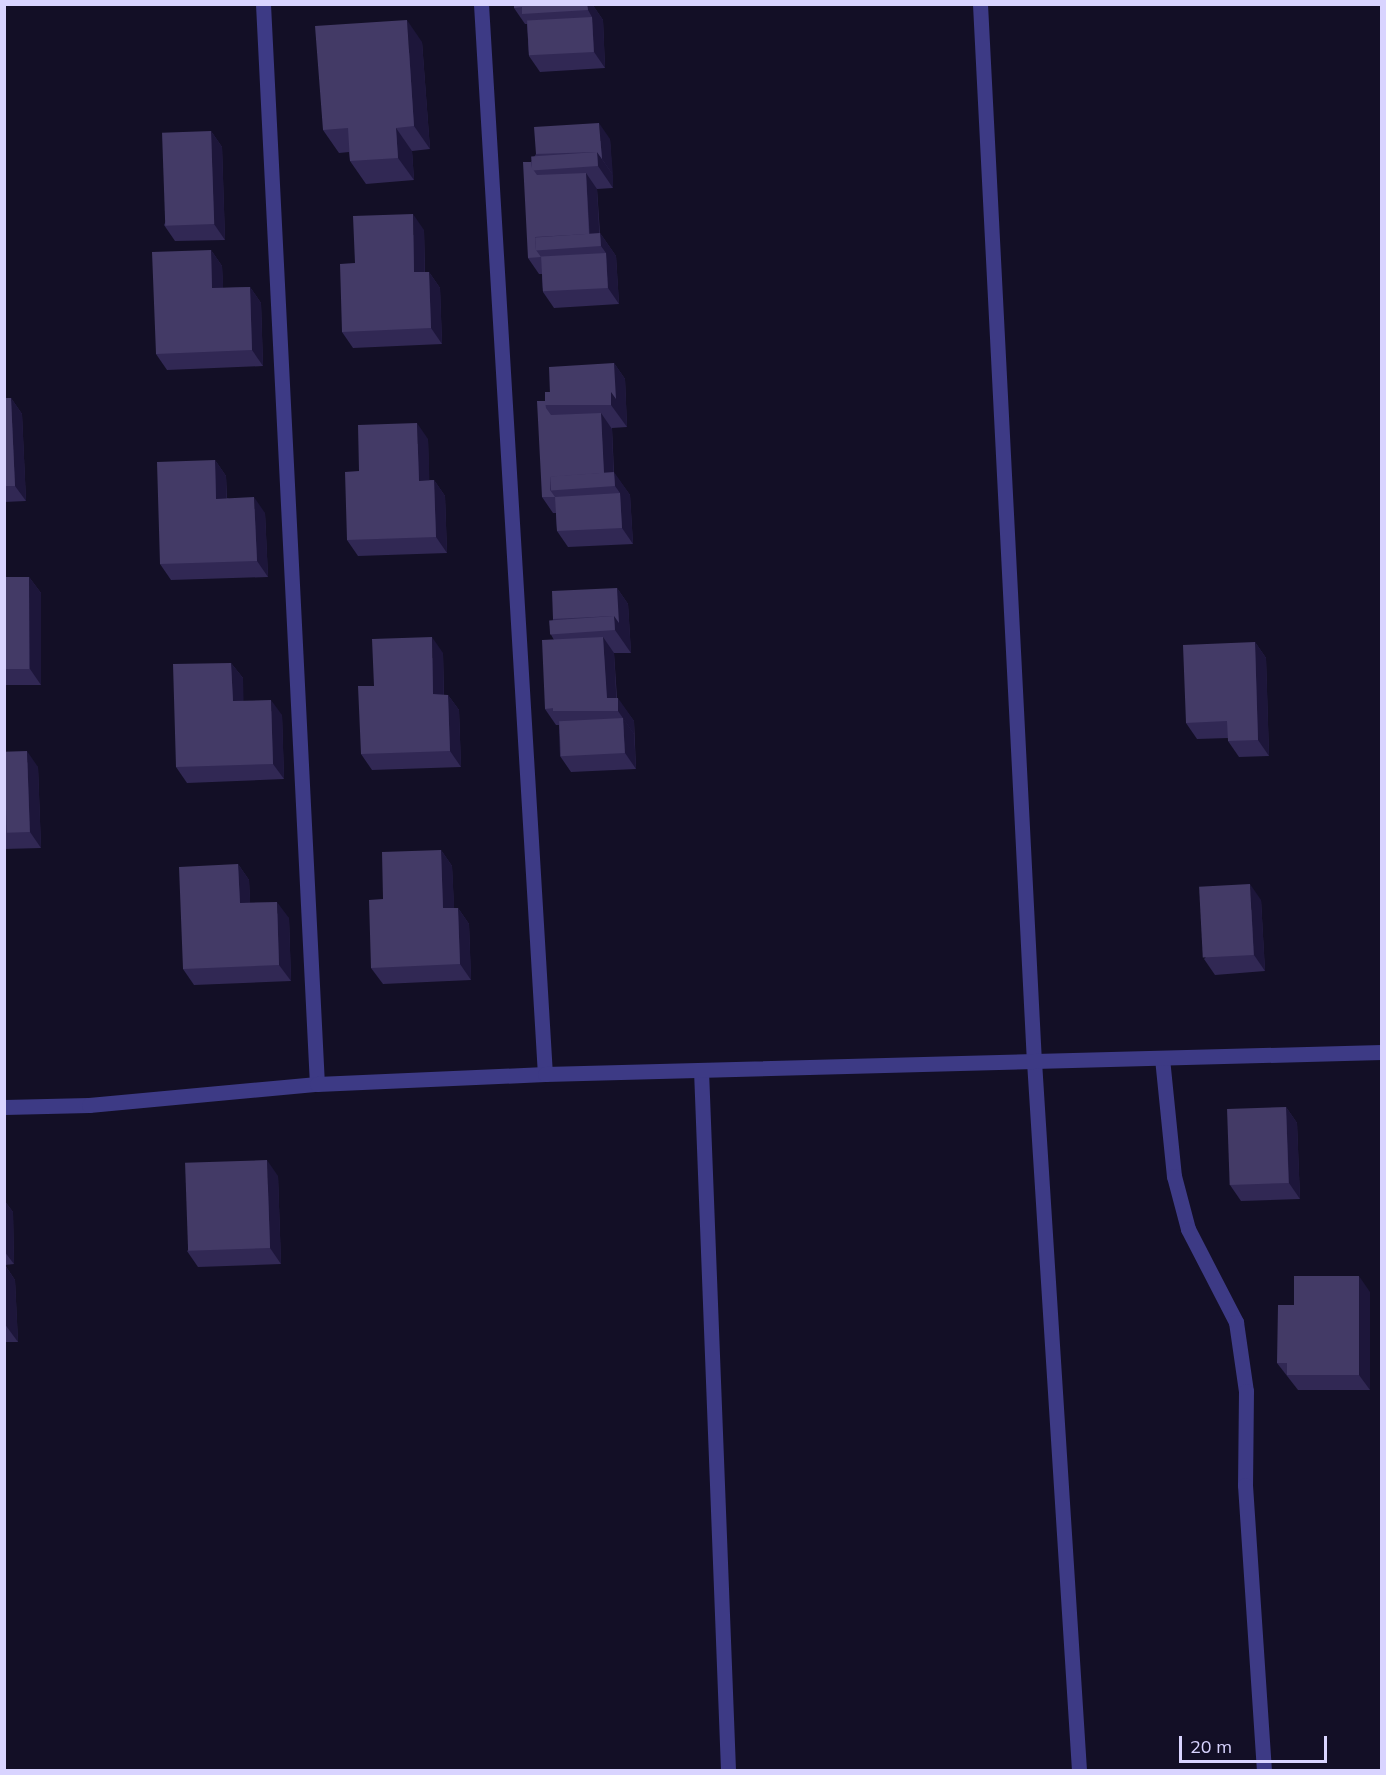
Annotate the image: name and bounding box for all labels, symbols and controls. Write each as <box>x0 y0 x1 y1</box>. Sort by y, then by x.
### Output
scale bar <box>1182 1724 1330 1762</box>
text: 20 m <box>1190 1735 1232 1758</box>

